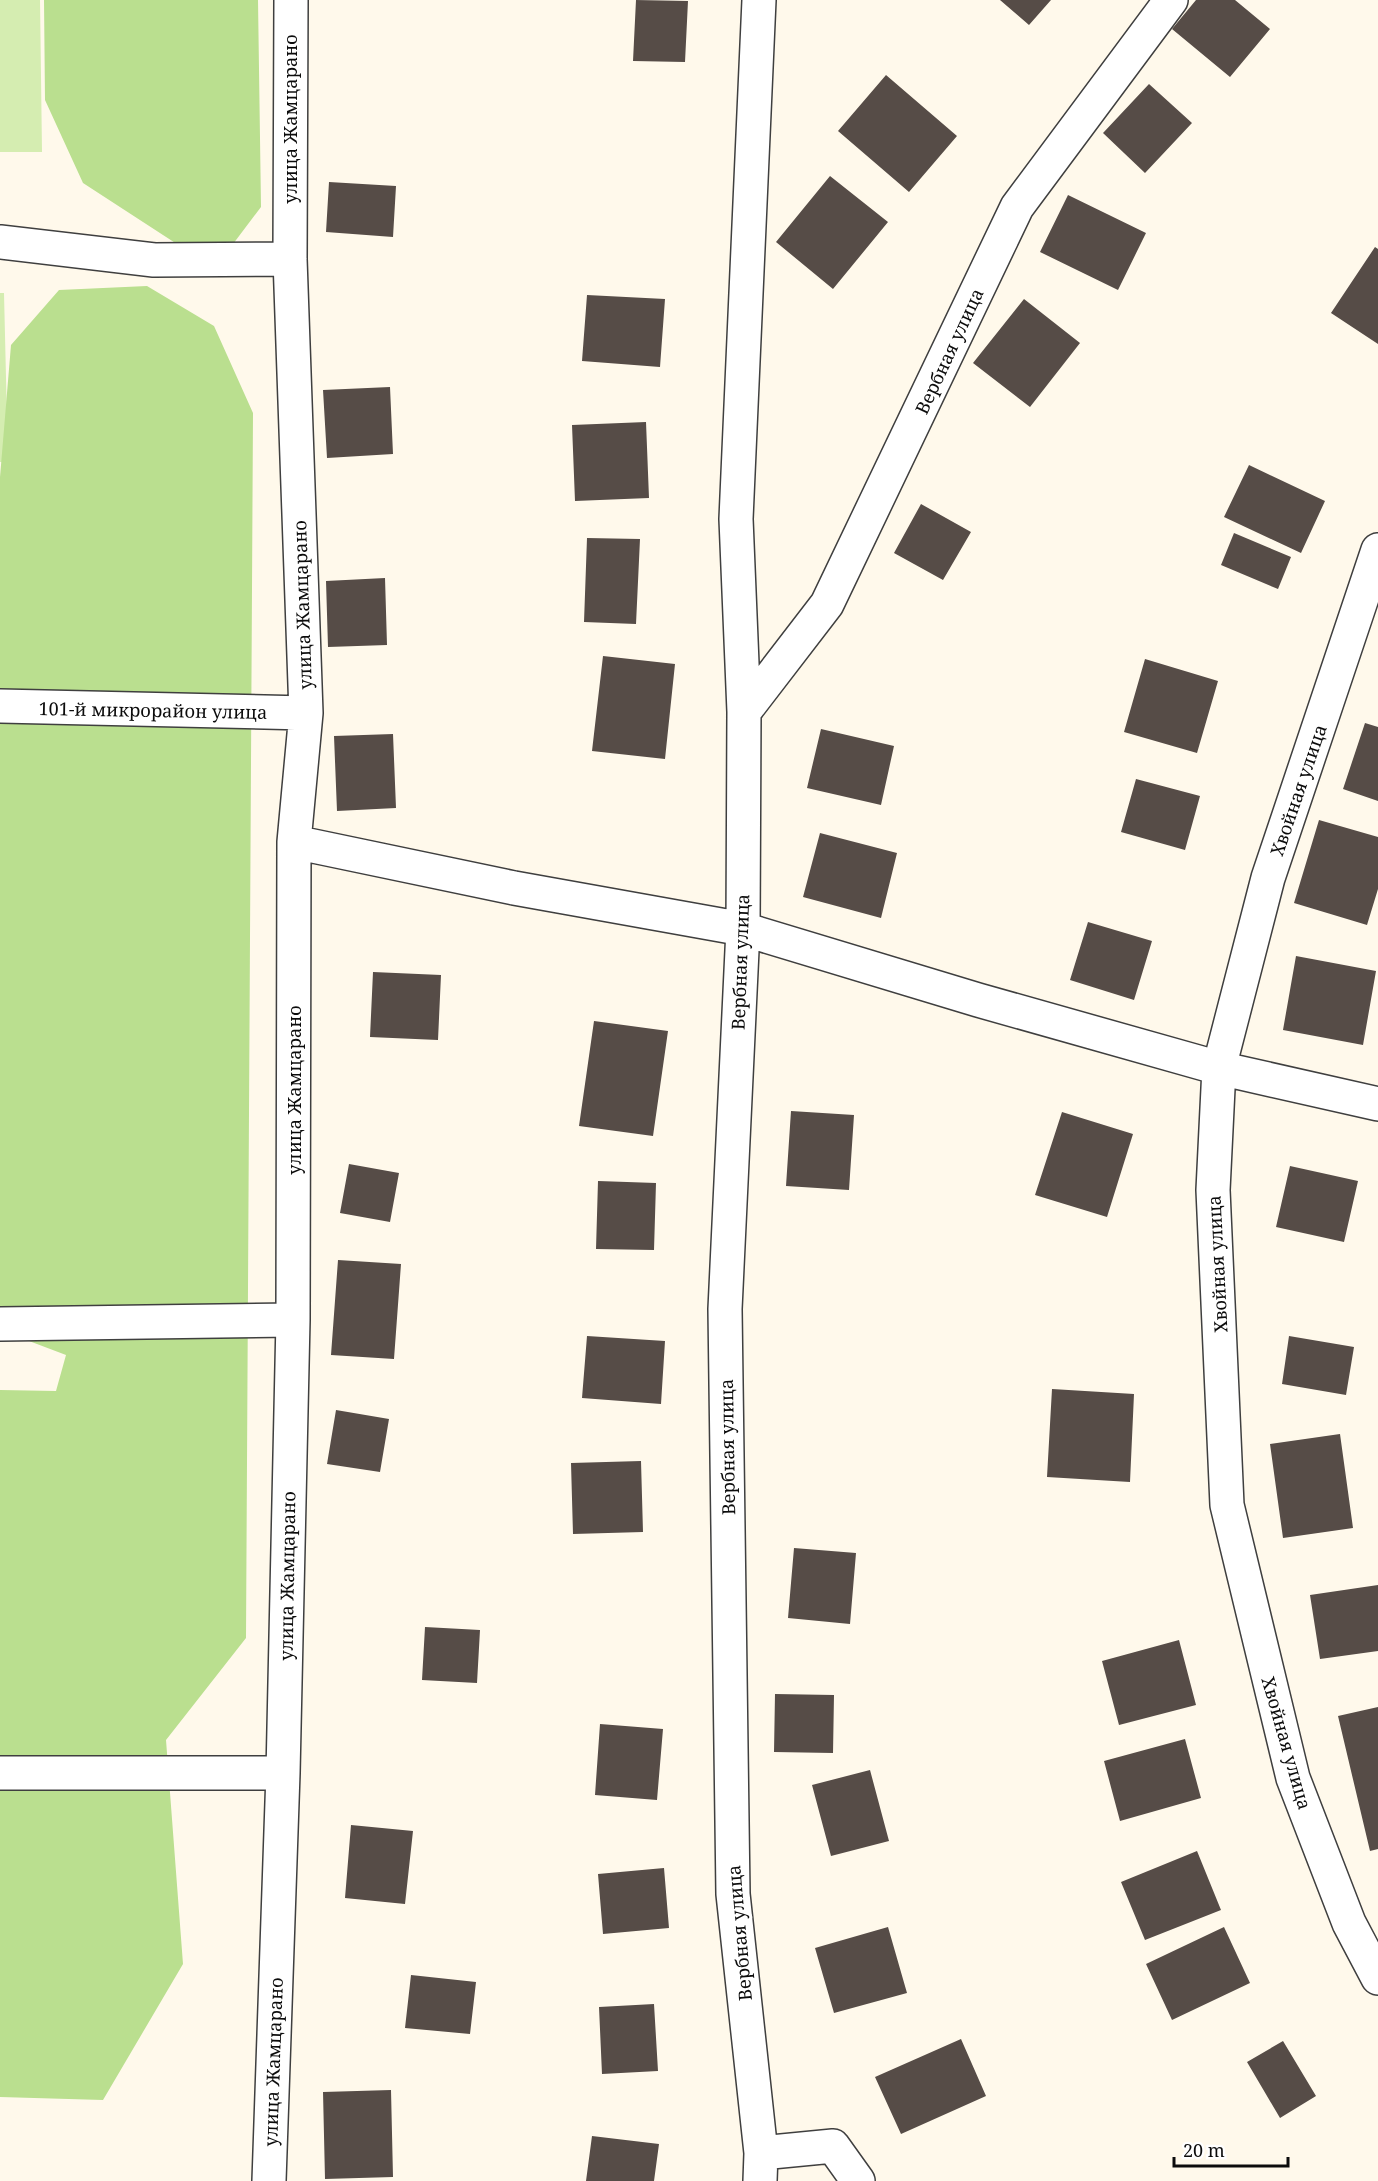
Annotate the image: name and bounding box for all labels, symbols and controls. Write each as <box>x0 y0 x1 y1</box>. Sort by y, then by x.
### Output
street label: улица Жамцарано <box>278 34 302 204</box>
street label: Вербная улица <box>909 284 989 418</box>
street label: улица Жамцарано <box>287 520 317 690</box>
street label: 101-й микрорайон улица <box>38 696 268 724</box>
street label: Хвойная улица <box>1264 721 1332 859</box>
street label: Вербная улица <box>726 894 754 1030</box>
street label: улица Жамцарано <box>282 1005 306 1175</box>
street label: Хвойная улица <box>1201 1195 1233 1333</box>
street label: Вербная улица <box>714 1379 740 1515</box>
street label: улица Жамцарано <box>274 1491 300 1661</box>
street label: Хвойная улица <box>1257 1674 1317 1812</box>
street label: Вербная улица <box>721 1864 757 2002</box>
street label: улица Жамцарано <box>258 1977 288 2147</box>
scale bar <box>1174 2130 1288 2168</box>
text: 20 m <box>1183 2138 1225 2162</box>

